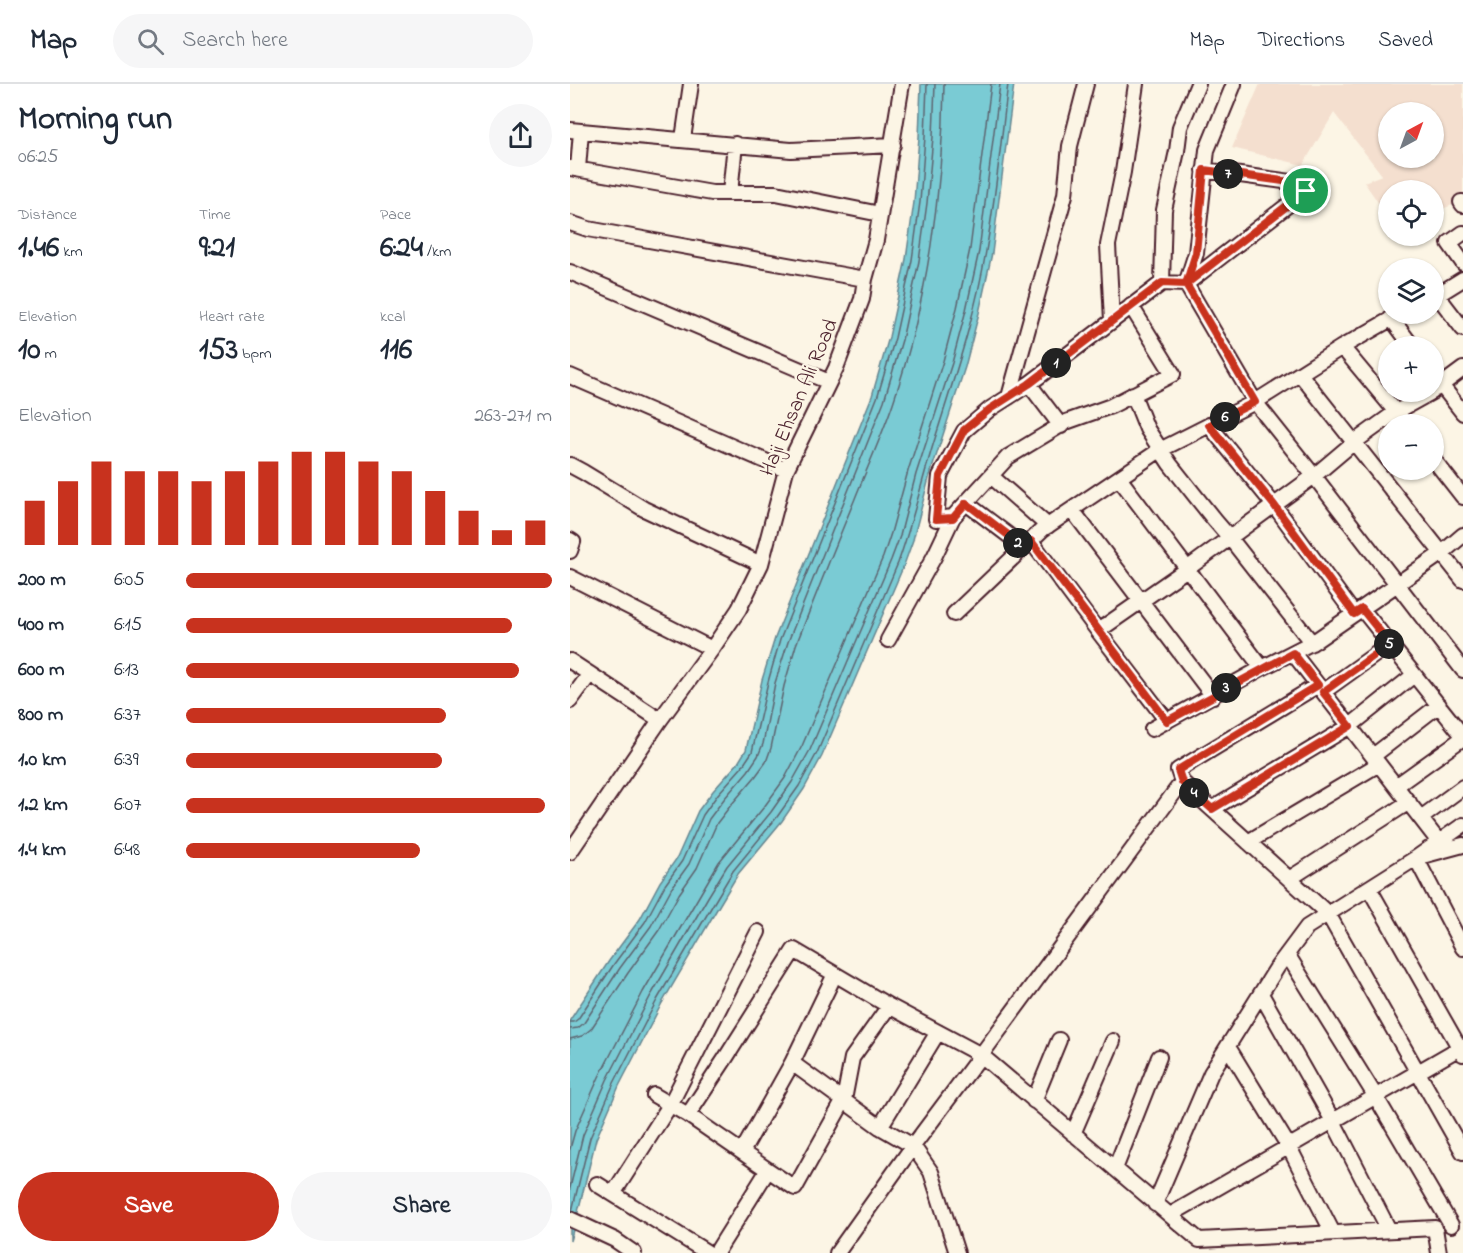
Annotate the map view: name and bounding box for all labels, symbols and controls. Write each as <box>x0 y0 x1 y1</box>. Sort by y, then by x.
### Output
search box <box>113 14 533 68</box>
text: Map <box>30 21 77 62</box>
icon: search <box>134 25 167 58</box>
text: Search here <box>182 25 288 57</box>
text: Map <box>1189 26 1225 56</box>
text: Directions <box>1258 26 1345 56</box>
text: Saved <box>1378 26 1433 56</box>
text: Morning run <box>18 96 172 144</box>
north arrow <box>1378 102 1444 168</box>
map controls <box>1378 102 1444 480</box>
button: share <box>489 104 552 167</box>
text: 06:25 <box>18 143 59 172</box>
pin: 7 <box>1213 159 1243 189</box>
text: 7 <box>1225 162 1231 186</box>
pin <box>1280 165 1331 216</box>
icon: arrive <box>1289 174 1322 207</box>
button: locate <box>1378 180 1444 246</box>
text: Distance <box>18 203 77 227</box>
text: Time <box>199 203 231 227</box>
text: Pace <box>380 203 411 227</box>
text: 1.46 <box>18 227 59 271</box>
text: 9:21 <box>199 227 235 271</box>
text: 6:24 <box>380 227 423 271</box>
text: km <box>59 240 83 264</box>
text: /km <box>423 240 451 264</box>
button: layers <box>1378 258 1444 324</box>
text: Elevation <box>18 305 77 329</box>
text: Heart rate <box>199 305 265 329</box>
text: kcal <box>380 305 405 329</box>
street label: Haji Ehsan Ali Road <box>753 314 847 481</box>
text: 10 <box>18 329 41 373</box>
text: 153 <box>199 329 238 373</box>
text: 116 <box>380 329 412 373</box>
button: + <box>1378 336 1444 402</box>
text: m <box>41 342 57 366</box>
text: bpm <box>238 342 272 366</box>
pin: 1 <box>1041 348 1071 378</box>
text: 1 <box>1053 351 1059 375</box>
text: Elevation <box>18 402 92 431</box>
text: 263–271 m <box>474 402 552 431</box>
pin: 6 <box>1210 402 1240 432</box>
text: 6 <box>1221 405 1229 429</box>
button: − <box>1378 414 1444 480</box>
pin: 2 <box>1003 528 1033 558</box>
text: 2 <box>1014 531 1022 555</box>
text: 200 m <box>18 566 66 595</box>
text: 6:05 <box>114 566 145 595</box>
text: 400 m <box>18 611 64 640</box>
text: 6:15 <box>114 611 142 640</box>
pin: 5 <box>1374 629 1404 659</box>
text: 5 <box>1384 632 1394 656</box>
text: 600 m <box>18 656 65 685</box>
text: 6:13 <box>114 656 139 685</box>
pin: 3 <box>1211 673 1241 703</box>
text: 3 <box>1223 676 1229 700</box>
text: 800 m <box>18 701 63 730</box>
text: 6:37 <box>114 701 141 730</box>
text: 1.0 km <box>18 746 66 775</box>
text: 6:39 <box>114 746 139 775</box>
pin: 4 <box>1179 778 1209 808</box>
text: 4 <box>1191 781 1197 805</box>
text: 1.2 km <box>18 791 68 820</box>
text: 6:07 <box>114 791 141 820</box>
text: 1.4 km <box>18 836 66 865</box>
text: 6:48 <box>114 836 140 865</box>
button: Save <box>18 1172 279 1241</box>
button: Share <box>291 1172 552 1241</box>

